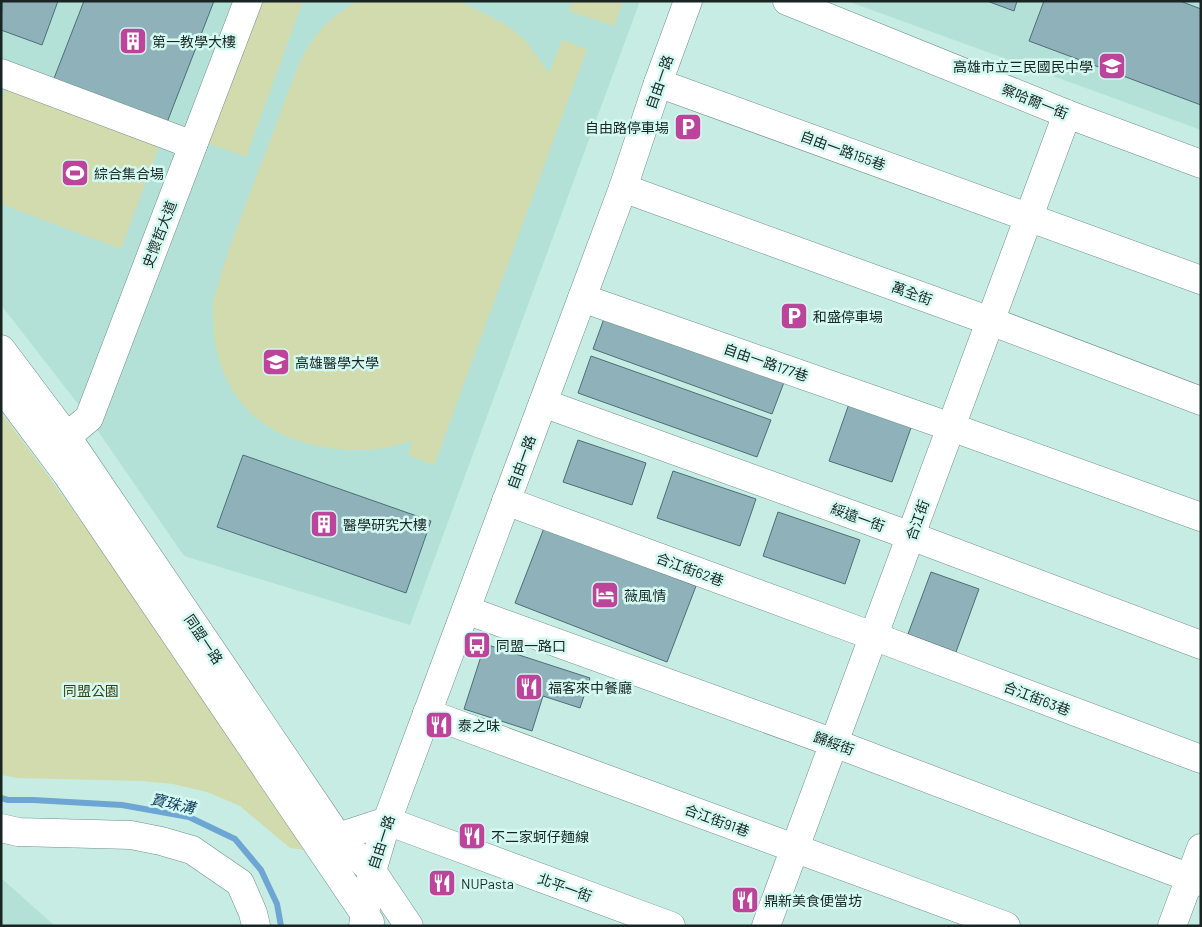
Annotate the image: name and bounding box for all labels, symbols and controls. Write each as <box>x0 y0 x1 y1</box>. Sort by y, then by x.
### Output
building icon: 第一教學大樓 <box>118 26 148 56</box>
place label: 第一教學大樓 <box>152 33 236 50</box>
school or university icon: 高雄市立三民國民中學 <box>1097 51 1127 81</box>
street label: 自由一路 <box>642 53 676 111</box>
place label: 高雄市立三民國民中學 <box>953 58 1093 75</box>
street label: 察哈爾一街 <box>999 80 1071 122</box>
parking icon: 自由路停車場 <box>673 112 703 142</box>
place label: 自由路停車場 <box>585 119 669 136</box>
street label: 自由一路155巷 <box>798 127 888 173</box>
sports icon: 綜合集合場 <box>60 158 90 188</box>
place label: 綜合集合場 <box>94 165 164 182</box>
street label: 史懷哲大道 <box>139 198 179 270</box>
street label: 萬全街 <box>889 278 935 308</box>
parking icon: 和盛停車場 <box>779 301 809 331</box>
place label: 和盛停車場 <box>813 308 883 325</box>
street label: 自由一路177巷 <box>722 340 810 384</box>
school or university icon: 高雄醫學大學 <box>261 347 291 377</box>
place label: 高雄醫學大學 <box>295 354 379 371</box>
street label: 自由一路 <box>503 433 539 491</box>
street label: 合江街 <box>902 497 932 543</box>
street label: 綏遠一街 <box>829 499 887 535</box>
building icon: 醫學研究大樓 <box>309 509 339 539</box>
place label: 醫學研究大樓 <box>343 516 427 533</box>
street label: 合江街62巷 <box>654 549 726 589</box>
hotel icon: 薇風情 <box>590 580 620 610</box>
place label: 薇風情 <box>624 587 666 604</box>
street label: 同盟一路 <box>181 611 227 667</box>
bus stop icon: 同盟一路口 <box>462 630 492 660</box>
place label: 同盟一路口 <box>496 637 566 654</box>
restaurant icon: 福客來中餐廳 <box>514 672 544 702</box>
street label: 合江街63巷 <box>1001 677 1073 719</box>
place label: 福客來中餐廳 <box>548 679 632 696</box>
park label: 同盟公園 <box>63 682 119 699</box>
restaurant icon: 泰之味 <box>424 710 454 740</box>
place label: 泰之味 <box>458 717 500 734</box>
street label: 歸綏街 <box>811 728 857 758</box>
water label: 寶珠溝 <box>149 789 199 817</box>
street label: 合江街91巷 <box>682 800 752 840</box>
street label: 自由一路 <box>364 813 398 871</box>
restaurant icon: 不二家蚵仔麵線 <box>457 821 487 851</box>
place label: 不二家蚵仔麵線 <box>491 828 589 845</box>
restaurant icon: NUPasta <box>427 868 457 898</box>
street label: 北平一街 <box>536 869 594 905</box>
place label: NUPasta <box>461 875 514 892</box>
restaurant icon: 鼎新美食便當坊 <box>730 885 760 915</box>
place label: 鼎新美食便當坊 <box>764 892 862 909</box>

